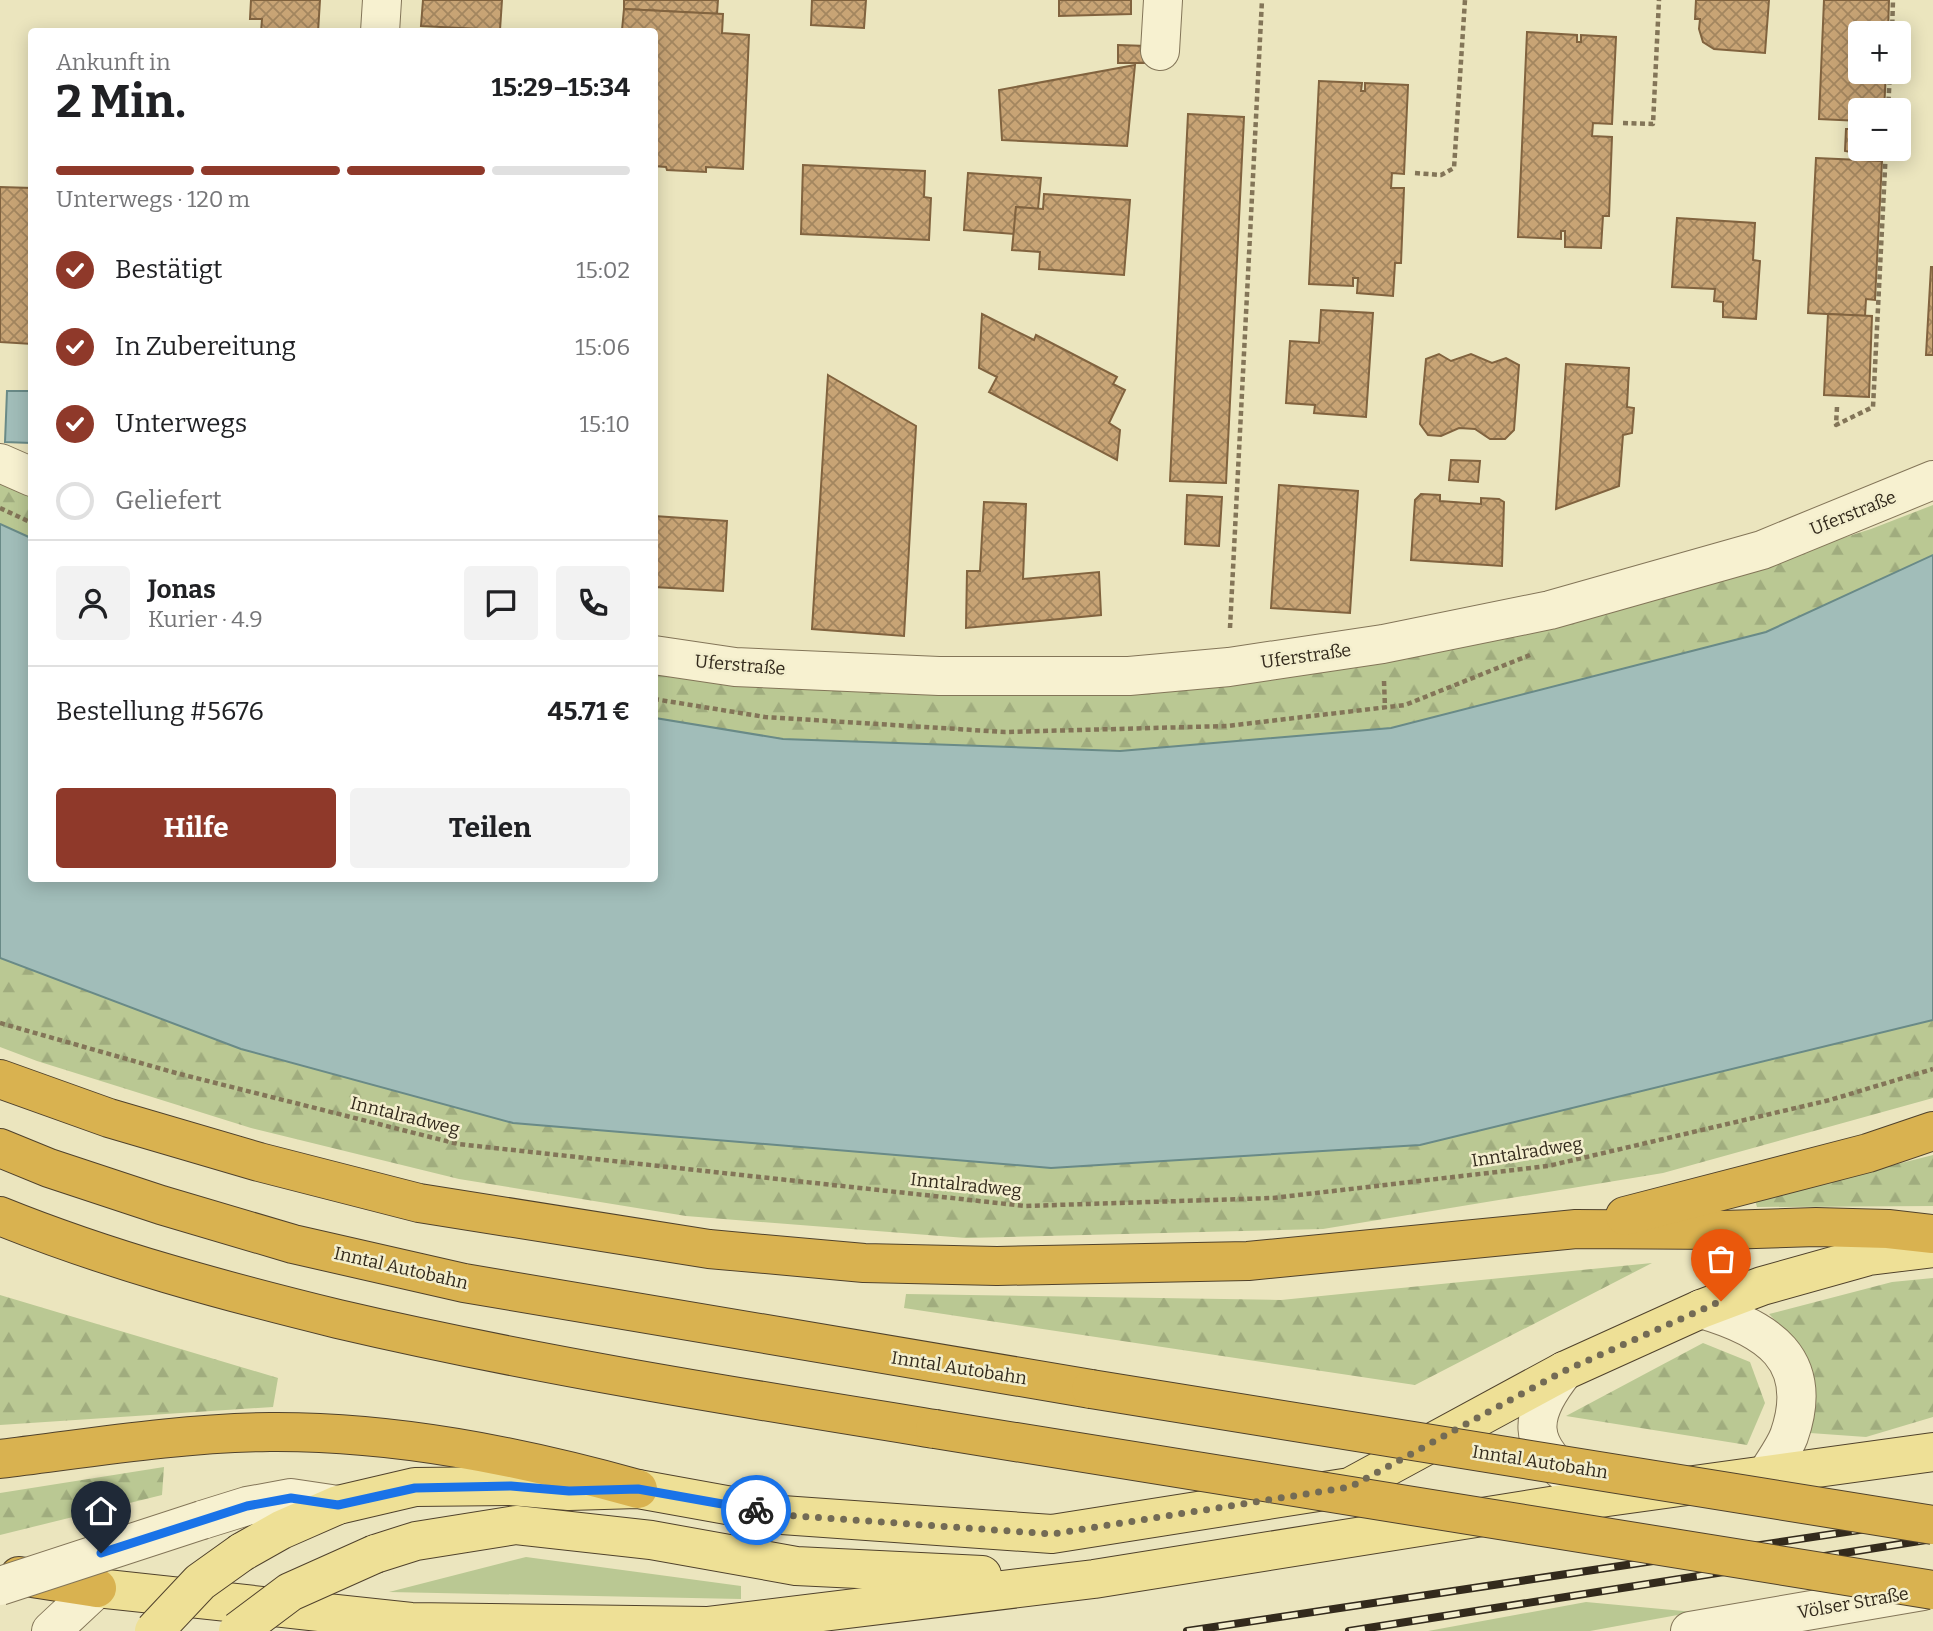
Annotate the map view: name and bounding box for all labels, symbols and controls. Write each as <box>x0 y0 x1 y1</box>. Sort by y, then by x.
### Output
map controls <box>1848 21 1911 161</box>
button: + <box>1848 21 1911 84</box>
text: Ankunft in <box>56 48 171 76</box>
text: 15:29–15:34 <box>492 72 630 103</box>
text: 2 Min. <box>56 74 186 129</box>
button: − <box>1848 98 1911 161</box>
text: Unterwegs · 120 m <box>56 185 250 213</box>
icon: check <box>56 251 94 289</box>
text: Bestätigt <box>115 254 222 285</box>
text: 15:02 <box>576 256 630 284</box>
icon: check <box>56 328 94 366</box>
text: In Zubereitung <box>115 331 296 362</box>
text: 15:06 <box>575 333 630 361</box>
icon: check <box>56 405 94 443</box>
text: Unterwegs <box>115 408 247 439</box>
text: 15:10 <box>579 410 630 438</box>
text: Geliefert <box>115 485 222 516</box>
street label: Uferstraße <box>1807 486 1899 540</box>
button: person <box>56 566 130 640</box>
button: chat <box>464 566 538 640</box>
button: phone <box>556 566 630 640</box>
text: Jonas <box>148 574 216 605</box>
text: Kurier · 4.9 <box>148 605 263 633</box>
street label: Uferstraße <box>1259 639 1353 673</box>
street label: Uferstraße <box>694 650 786 680</box>
text: Bestellung #5676 <box>56 696 264 727</box>
text: 45.71 € <box>547 696 630 727</box>
button: Hilfe <box>56 788 336 868</box>
button: Teilen <box>350 788 630 868</box>
street label: Inntalradweg <box>348 1092 462 1140</box>
street label: Inntalradweg <box>1470 1132 1584 1172</box>
street label: Inntalradweg <box>909 1168 1023 1202</box>
pin <box>1691 1229 1751 1301</box>
icon: bag <box>1702 1240 1740 1278</box>
street label: Inntal Autobahn <box>332 1242 471 1294</box>
street label: Inntal Autobahn <box>890 1346 1029 1390</box>
street label: Inntal Autobahn <box>1471 1440 1610 1484</box>
courier <box>721 1475 791 1545</box>
pin <box>71 1481 131 1553</box>
icon: bike <box>737 1491 775 1529</box>
icon: home <box>82 1492 120 1530</box>
street label: Völser Straße <box>1796 1582 1910 1624</box>

